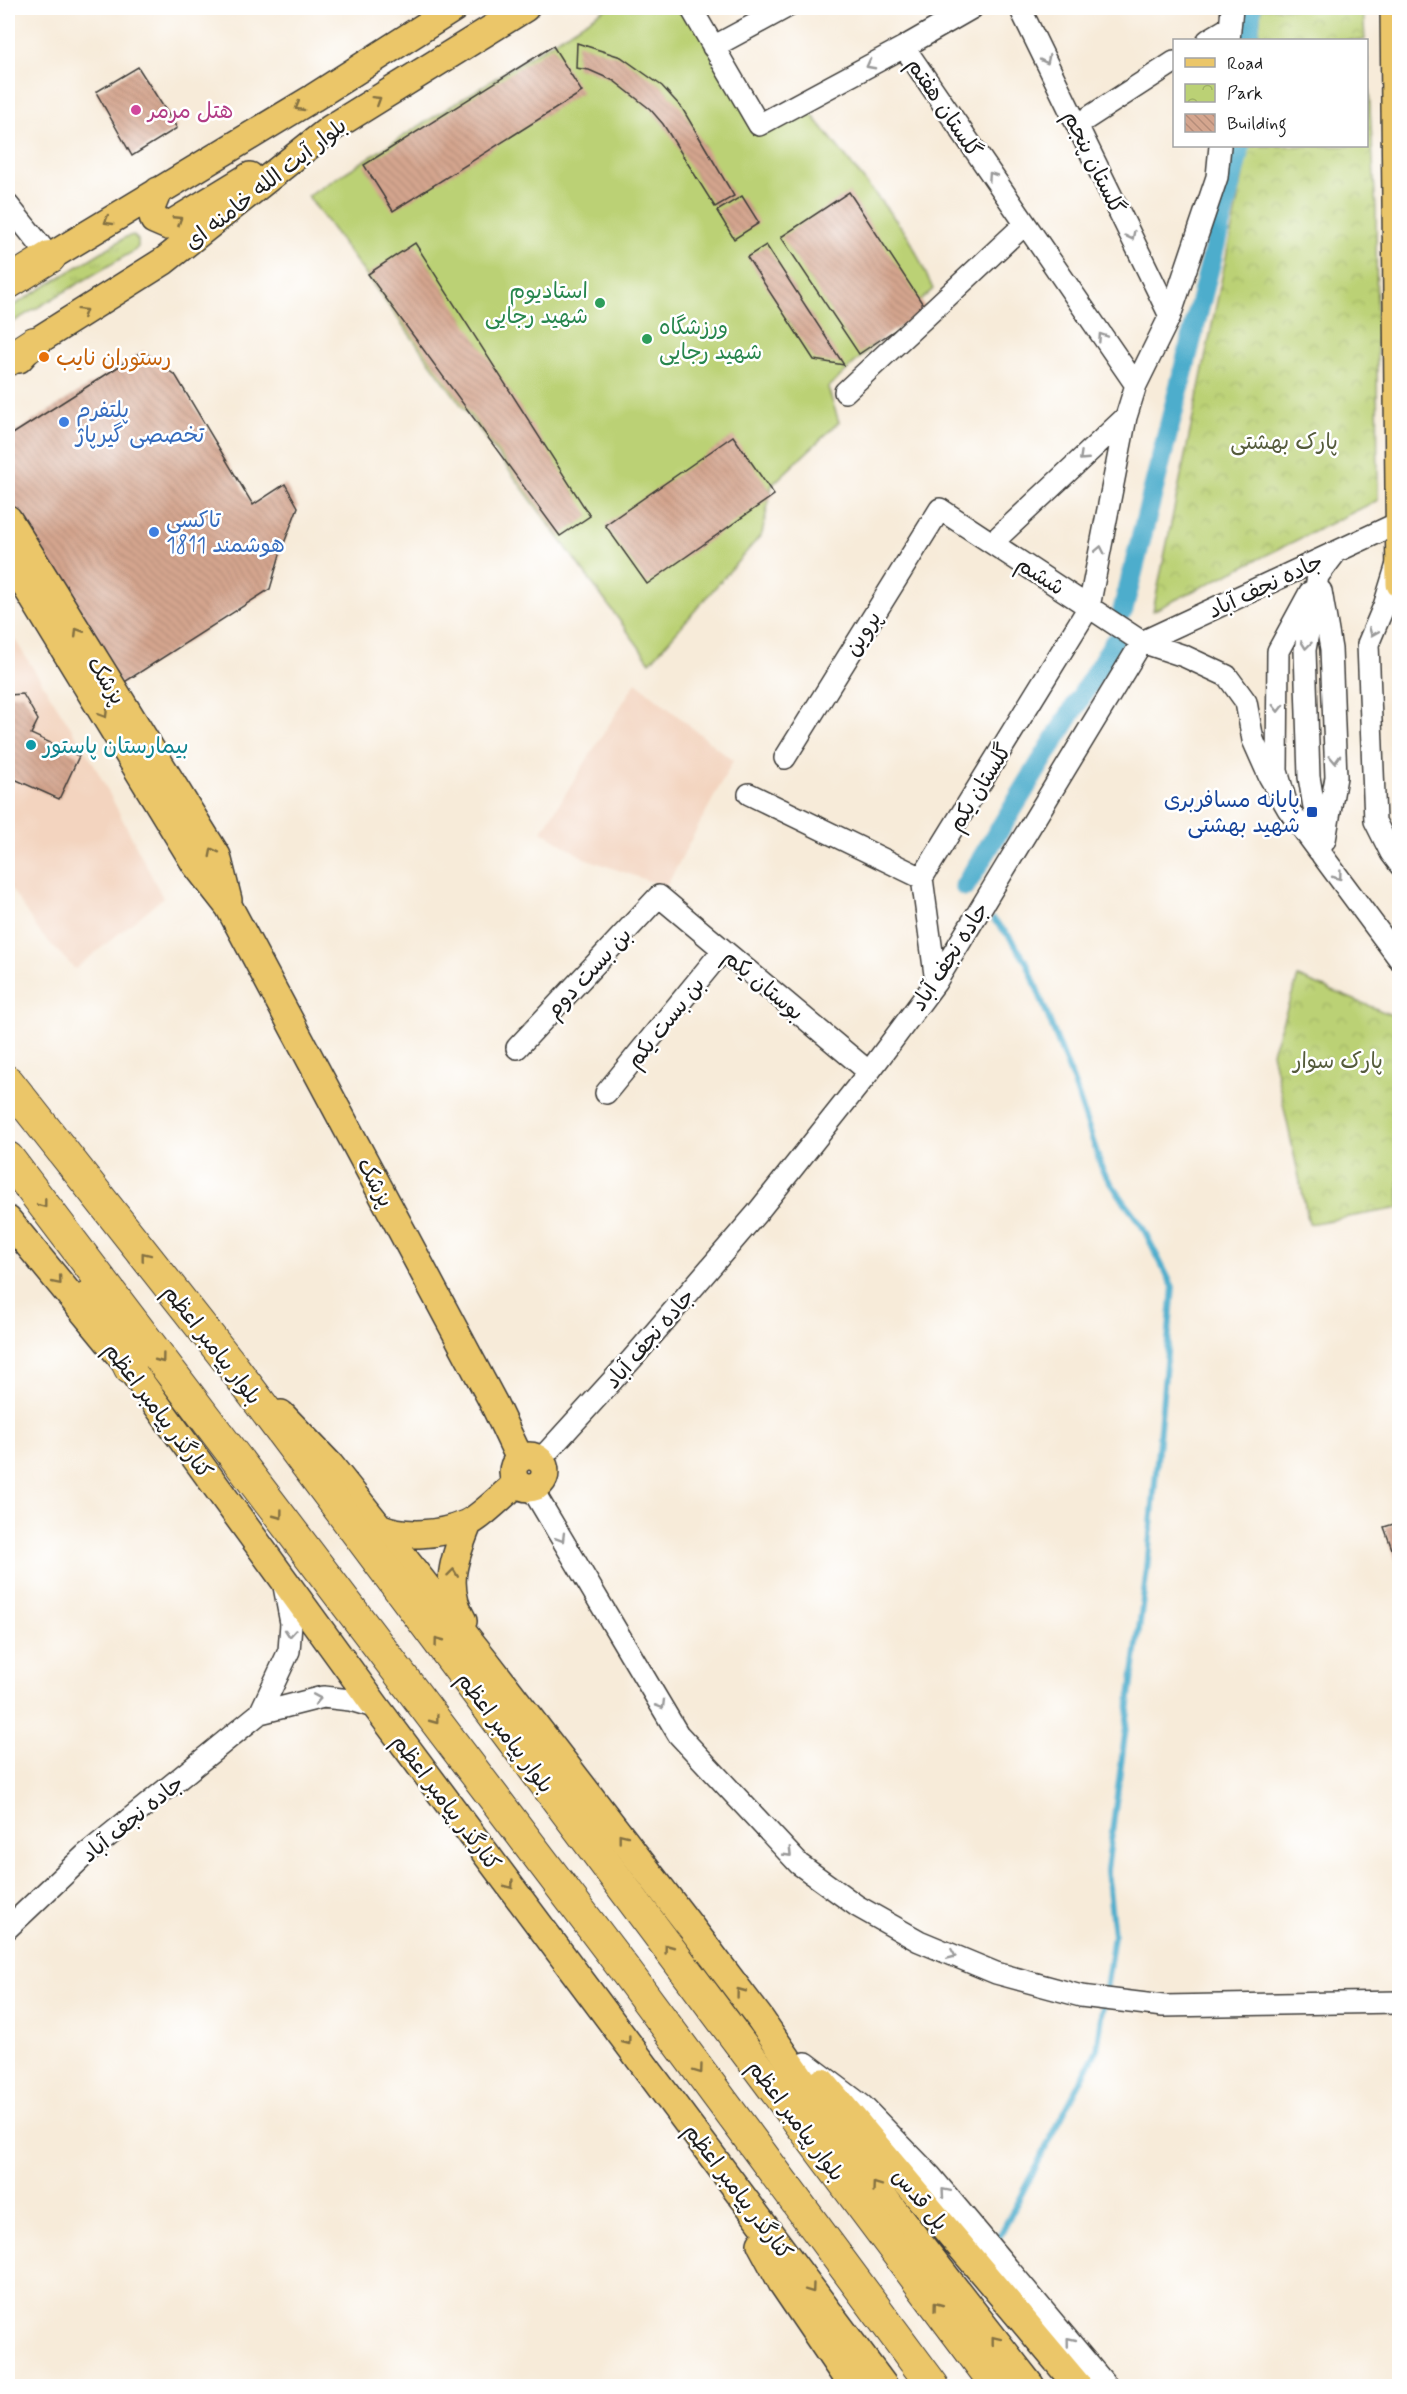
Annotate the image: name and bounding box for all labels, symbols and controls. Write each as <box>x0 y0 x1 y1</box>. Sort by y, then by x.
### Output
legend <box>1173 39 1368 147</box>
text: Road <box>1227 52 1263 76</box>
street label: گلستان هفتم <box>899 53 987 164</box>
one-way arrow <box>1038 54 1050 65</box>
one-way arrow <box>866 58 876 69</box>
text: Park <box>1227 82 1263 106</box>
one-way arrow <box>371 95 381 107</box>
place label: هتل مرمر <box>146 98 233 126</box>
one-way arrow <box>295 99 305 111</box>
marker: هتل مرمر <box>129 103 143 117</box>
street label: گلستان پنجم <box>1055 107 1130 220</box>
street label: بلوار آیت الله خامنه ای <box>179 112 353 257</box>
text: Building <box>1227 112 1287 138</box>
one-way arrow <box>988 172 1000 182</box>
one-way arrow <box>104 214 114 226</box>
one-way arrow <box>172 215 182 227</box>
one-way arrow <box>1123 229 1135 240</box>
place label: استادیوم شهید رجایی <box>485 278 588 331</box>
marker: استادیوم شهید رجایی <box>593 296 607 310</box>
one-way arrow <box>77 309 88 320</box>
place label: ورزشگاه شهید رجایی <box>659 314 762 367</box>
marker: ورزشگاه شهید رجایی <box>640 332 654 346</box>
one-way arrow <box>1098 333 1110 343</box>
place label: رستوران نایب <box>56 345 171 373</box>
marker: رستوران نایب <box>37 350 51 364</box>
place label: پلتفرم تخصصی گیرپاژ <box>74 397 205 450</box>
marker: پلتفرم تخصصی گیرپاژ <box>57 415 71 429</box>
park label: پارک بهشتی <box>1230 429 1338 457</box>
one-way arrow <box>1079 450 1090 461</box>
place label: تاکسی هوشمند 1811 <box>166 507 285 560</box>
marker: تاکسی هوشمند 1811 <box>147 525 161 539</box>
one-way arrow <box>1093 545 1106 555</box>
street label: جاده نجف آباد <box>1204 548 1328 626</box>
street label: ششم <box>1010 551 1069 603</box>
street label: پروین <box>839 606 888 662</box>
one-way arrow <box>1368 626 1380 637</box>
one-way arrow <box>73 628 85 638</box>
one-way arrow <box>1301 640 1313 650</box>
street label: پزشک <box>80 652 131 711</box>
one-way arrow <box>1272 704 1284 713</box>
one-way arrow <box>97 708 109 718</box>
place label: بیمارستان پاستور <box>41 733 189 761</box>
marker: بیمارستان پاستور <box>24 738 38 752</box>
street label: گلستان یکم <box>943 739 1020 838</box>
one-way arrow <box>1329 755 1342 764</box>
place label: پایانه مسافربری شهید بهشتی <box>1164 787 1300 840</box>
marker: پایانه مسافربری شهید بهشتی <box>1305 805 1319 819</box>
one-way arrow <box>209 847 220 858</box>
one-way arrow <box>1330 869 1341 880</box>
street label: جاده نجف آباد <box>905 897 996 1017</box>
street label: بن بست دوم <box>540 922 640 1026</box>
street label: بوستان یکم <box>716 944 809 1028</box>
street label: بن بست یکم <box>621 972 713 1075</box>
park label: پارک سوار <box>1291 1048 1383 1076</box>
street label: پزشک <box>350 1153 399 1212</box>
one-way arrow <box>36 1197 47 1208</box>
one-way arrow <box>141 1251 152 1262</box>
one-way arrow <box>51 1274 62 1285</box>
street label: بلوار پیامبر اعظم <box>155 1280 267 1411</box>
street label: جاده نجف آباد <box>599 1283 702 1395</box>
street label: کنارگذر پیامبر اعظم <box>96 1337 218 1486</box>
one-way arrow <box>154 1353 165 1364</box>
one-way arrow <box>271 1508 282 1519</box>
one-way arrow <box>554 1532 566 1542</box>
one-way arrow <box>446 1568 459 1577</box>
one-way arrow <box>284 1629 297 1638</box>
one-way arrow <box>434 1637 445 1648</box>
street label: بلوار پیامبر اعظم <box>449 1667 559 1800</box>
one-way arrow <box>312 1693 322 1706</box>
one-way arrow <box>654 1699 666 1709</box>
one-way arrow <box>428 1714 439 1725</box>
street label: کنارگذر پیامبر اعظم <box>384 1729 506 1878</box>
street label: جاده نجف آباد <box>76 1770 190 1869</box>
one-way arrow <box>618 1833 629 1844</box>
one-way arrow <box>781 1846 792 1856</box>
one-way arrow <box>502 1878 513 1889</box>
one-way arrow <box>665 1944 676 1955</box>
one-way arrow <box>946 1948 957 1960</box>
one-way arrow <box>736 1988 747 1999</box>
one-way arrow <box>620 2034 631 2045</box>
street label: بلوار پیامبر اعظم <box>740 2055 850 2188</box>
one-way arrow <box>692 2064 703 2075</box>
street label: کنارگذر پیامبر اعظم <box>676 2118 798 2267</box>
street label: پل قدس <box>885 2163 954 2237</box>
one-way arrow <box>872 2182 883 2193</box>
one-way arrow <box>941 2188 952 2199</box>
one-way arrow <box>804 2282 815 2293</box>
one-way arrow <box>933 2302 944 2313</box>
one-way arrow <box>992 2336 1003 2347</box>
one-way arrow <box>1067 2337 1078 2348</box>

